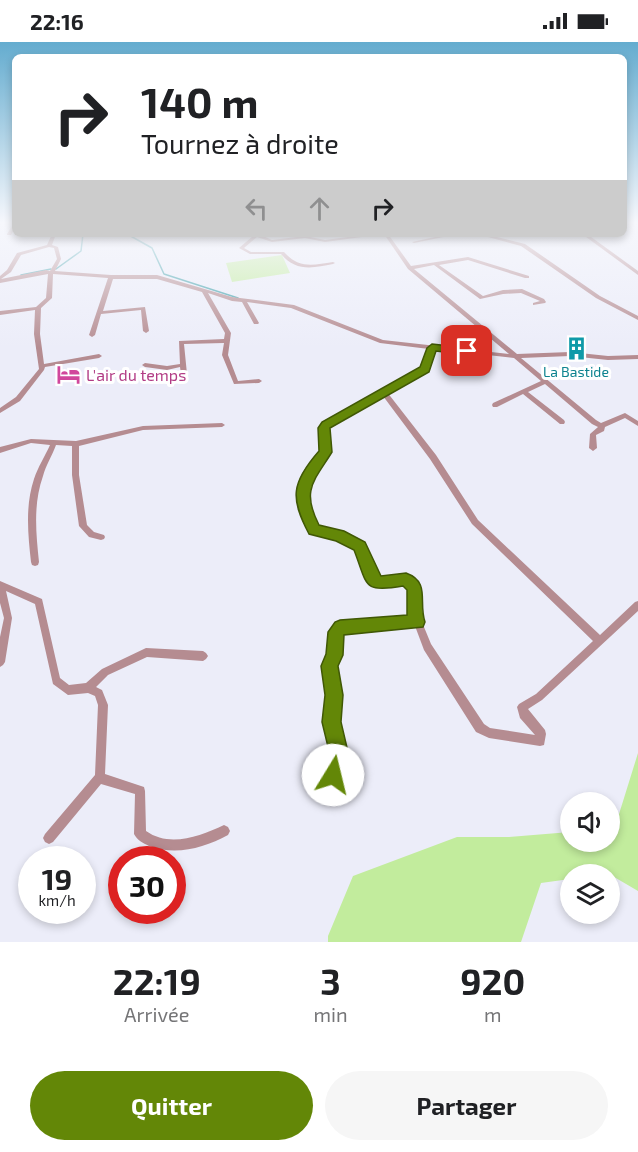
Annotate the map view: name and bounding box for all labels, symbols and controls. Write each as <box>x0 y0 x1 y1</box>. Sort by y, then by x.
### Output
text: 22:16 <box>30 8 84 34</box>
text: 140 m <box>141 76 258 126</box>
icon: right <box>42 78 120 156</box>
text: Tournez à droite <box>141 127 339 159</box>
icon: left <box>240 192 273 225</box>
icon: ahead <box>303 192 336 225</box>
icon: right <box>366 192 399 225</box>
pin <box>441 325 492 376</box>
icon: arrive <box>450 334 483 367</box>
building icon: La Bastide <box>563 335 589 361</box>
hotel icon: L'air du temps <box>55 362 81 388</box>
place label: La Bastide <box>543 363 609 380</box>
place label: L'air du temps <box>86 365 186 384</box>
position arrow <box>301 743 365 807</box>
map controls <box>560 792 620 924</box>
button: sound <box>560 792 620 852</box>
speed limit sign: 30 <box>108 846 186 924</box>
text: 19 <box>42 860 72 896</box>
button: layers <box>560 864 620 924</box>
text: km/h <box>38 891 76 909</box>
text: 22:19 <box>113 959 201 1002</box>
text: 3 <box>320 959 341 1002</box>
text: 920 <box>460 959 525 1002</box>
text: Arrivée <box>124 1002 189 1026</box>
text: min <box>313 1002 348 1026</box>
text: m <box>484 1002 502 1026</box>
button: Quitter <box>30 1071 313 1140</box>
button: Partager <box>325 1071 608 1140</box>

